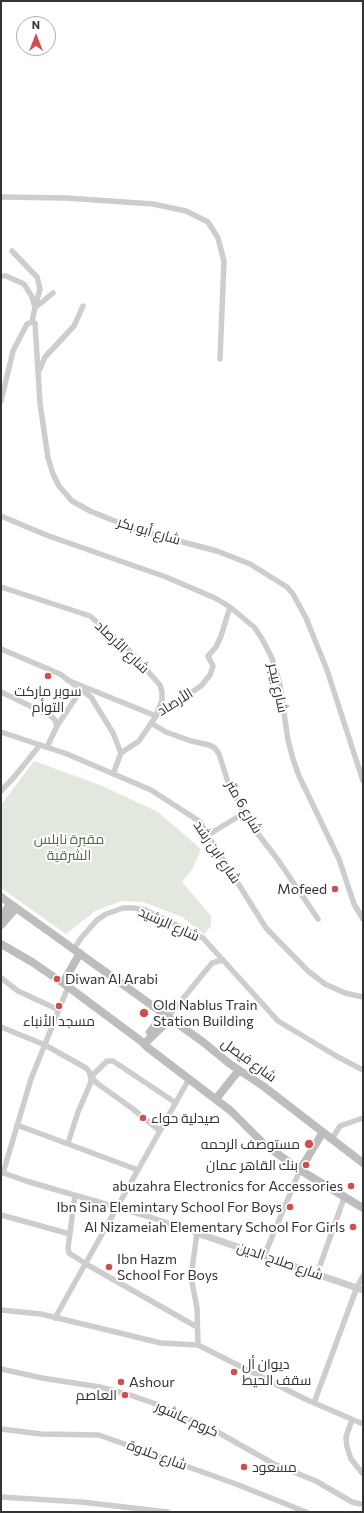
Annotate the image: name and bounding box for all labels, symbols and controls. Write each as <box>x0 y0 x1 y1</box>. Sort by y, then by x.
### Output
north arrow <box>16 16 56 56</box>
text: N <box>32 18 40 31</box>
street label: شارع أبو بكر <box>115 513 183 549</box>
street label: شارع الأرصاد <box>91 617 153 677</box>
street label: شارع بيجر <box>265 662 291 714</box>
marker: سوبر ماركت التوأم <box>43 671 53 681</box>
place label: سوبر ماركت التوأم <box>14 683 82 716</box>
street label: الأرصاد <box>154 685 196 719</box>
street label: شارع 6 متر <box>222 778 266 836</box>
street label: شارع ابن رشد <box>190 817 244 887</box>
park label: مقبرة نابلس الشرقية <box>34 831 104 864</box>
place label: Mofeed <box>277 881 327 897</box>
marker: Mofeed <box>330 884 340 894</box>
street label: شارع الرشيد <box>136 903 202 945</box>
place label: Diwan Al Arabi <box>65 971 158 987</box>
marker: Diwan Al Arabi <box>52 974 62 984</box>
place label: Old Nablus Train Station Building <box>153 997 258 1030</box>
marker: مسجد الأنباء <box>54 1001 64 1011</box>
marker: Old Nablus Train Station Building <box>138 1007 150 1019</box>
place label: مسجد الأنباء <box>23 1013 95 1029</box>
street label: شارع فيصل <box>218 1034 280 1086</box>
place label: صيدلية حواء <box>151 1110 220 1126</box>
marker: صيدلية حواء <box>138 1113 148 1123</box>
place label: مستوصف الرحمه <box>201 1136 300 1152</box>
marker: مستوصف الرحمه <box>303 1138 315 1150</box>
place label: بنك القاهر عمان <box>206 1157 298 1173</box>
marker: بنك القاهر عمان <box>301 1160 311 1170</box>
place label: abuzahra Electronics for Accessories <box>112 1178 343 1194</box>
marker: abuzahra Electronics for Accessories <box>346 1181 356 1191</box>
place label: Ibn Sina Elemintary School For Boys <box>56 1199 282 1215</box>
marker: Ibn Sina Elemintary School For Boys <box>285 1202 295 1212</box>
place label: Al Nizameiah Elementary School For Girls <box>84 1219 345 1235</box>
marker: Al Nizameiah Elementary School For Girls <box>348 1222 358 1232</box>
street label: شارع صلاح الدين <box>235 1238 325 1284</box>
place label: Ibn Hazm School For Boys <box>117 1251 218 1284</box>
marker: Ibn Hazm School For Boys <box>104 1262 114 1272</box>
place label: ديوان أل سقف الحيط <box>242 1356 311 1388</box>
marker: ديوان أل سقف الحيط <box>229 1367 239 1377</box>
place label: Ashour <box>129 1374 175 1390</box>
marker: Ashour <box>116 1377 126 1387</box>
place label: العاصم <box>76 1387 117 1403</box>
marker: العاصم <box>120 1390 130 1400</box>
street label: كروم عاشور <box>153 1398 221 1440</box>
street label: شارع حلاوة <box>125 1436 189 1474</box>
place label: مسعود <box>252 1459 297 1475</box>
marker: مسعود <box>239 1462 249 1472</box>

